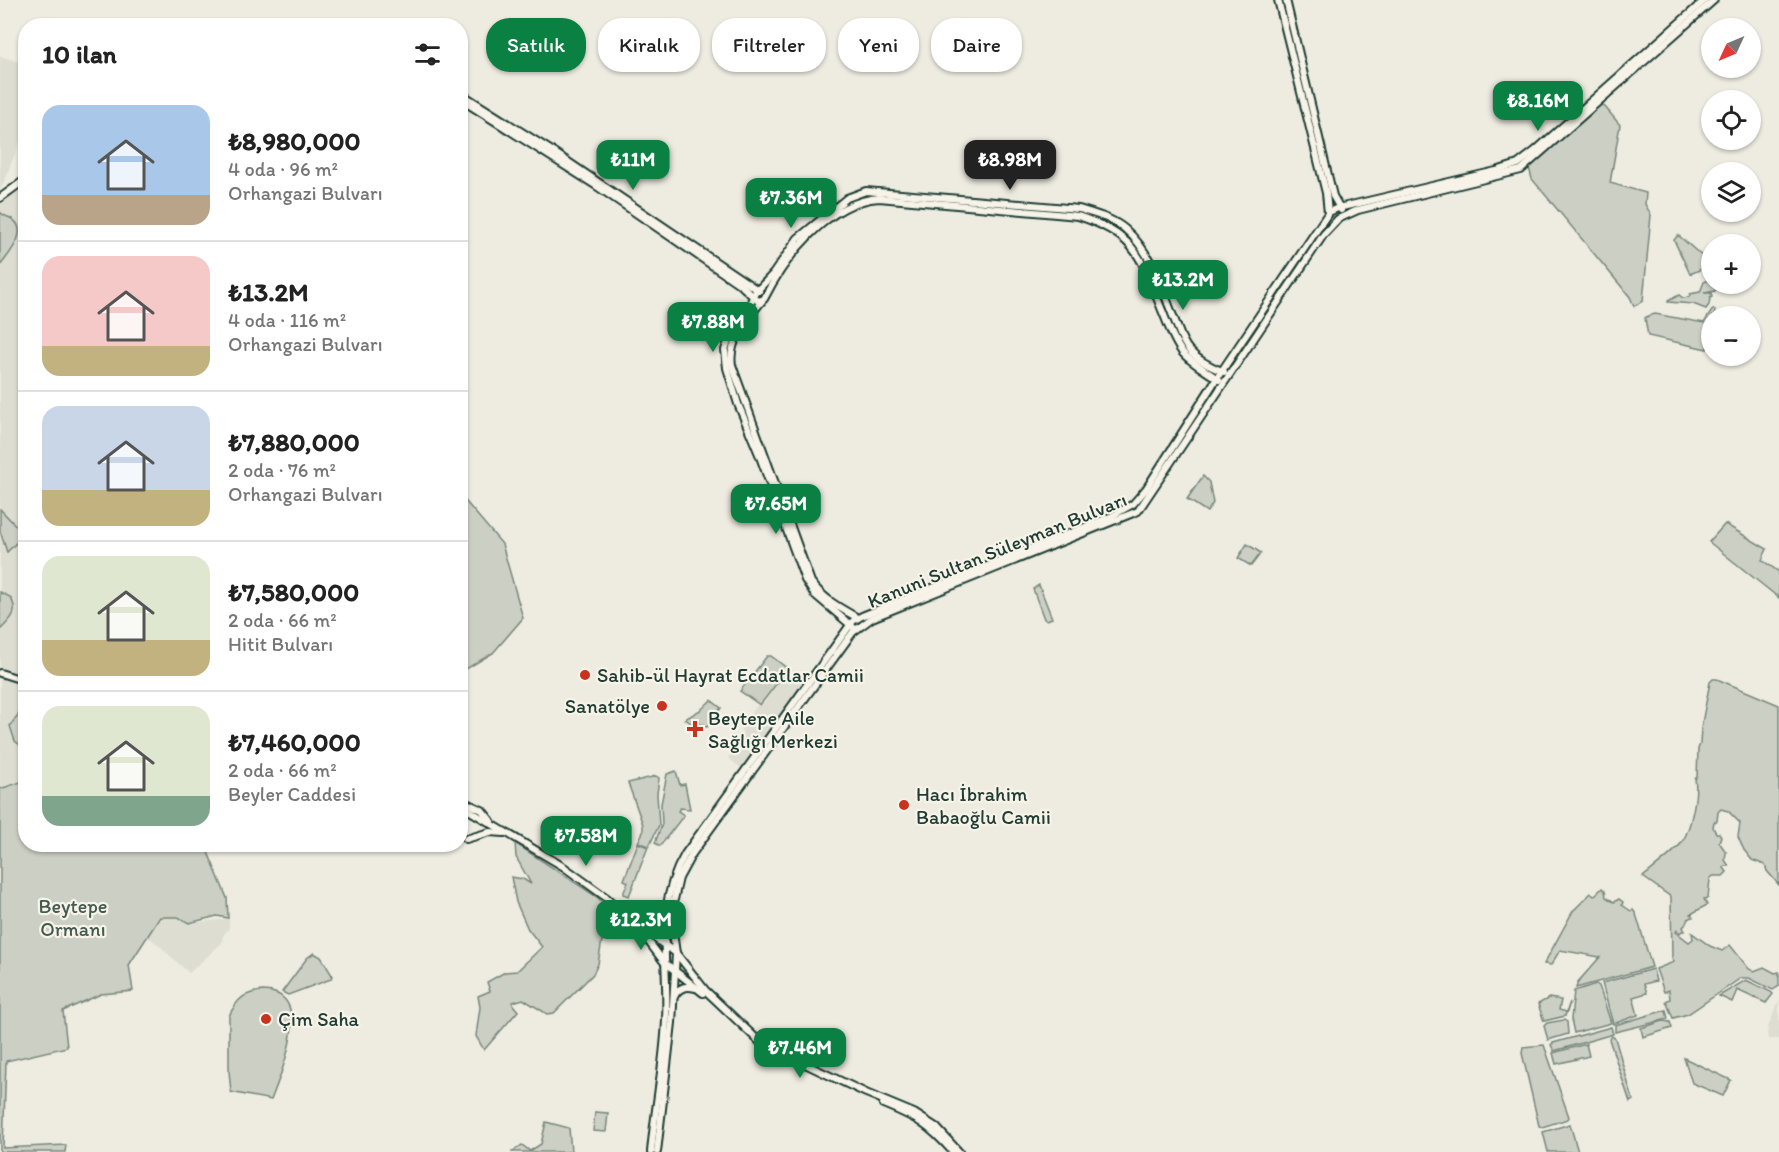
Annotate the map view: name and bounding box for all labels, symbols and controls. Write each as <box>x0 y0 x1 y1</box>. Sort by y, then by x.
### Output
chip: Satılık <box>486 18 586 72</box>
chip: Kiralık <box>598 18 700 72</box>
chip: Filtreler <box>712 18 826 72</box>
chip: Yeni <box>838 18 919 72</box>
chip: Daire <box>931 18 1022 72</box>
north arrow <box>1701 18 1761 78</box>
map controls <box>1701 18 1761 366</box>
text: 10 ilan <box>42 38 117 70</box>
icon: filters <box>411 38 444 71</box>
pin: ₺8.16M <box>1489 81 1587 132</box>
text: ₺8.16M <box>1507 88 1569 112</box>
button: locate <box>1701 90 1761 150</box>
text: ₺8,980,000 <box>228 125 360 157</box>
icon: home <box>90 129 162 201</box>
pin: ₺11M <box>597 140 669 191</box>
pin: ₺8.98M <box>961 140 1059 191</box>
text: ₺11M <box>610 147 656 171</box>
text: ₺8.98M <box>978 147 1042 171</box>
text: 4 oda · 96 m² <box>228 157 338 181</box>
button: layers <box>1701 162 1761 222</box>
pin: ₺7.36M <box>742 178 840 229</box>
text: Orhangazi Bulvarı <box>228 181 383 205</box>
text: ₺7.36M <box>760 185 822 209</box>
button: + <box>1701 234 1761 294</box>
pin: ₺13.2M <box>1134 260 1232 311</box>
text: ₺13.2M <box>1152 267 1214 291</box>
text: ₺13.2M <box>228 276 309 308</box>
icon: home <box>90 280 162 352</box>
pin: ₺7.88M <box>664 302 762 353</box>
button: − <box>1701 306 1761 366</box>
text: 4 oda · 116 m² <box>228 308 346 332</box>
text: ₺7.88M <box>681 309 745 333</box>
text: Orhangazi Bulvarı <box>228 332 383 356</box>
text: ₺7,880,000 <box>228 426 360 458</box>
icon: home <box>90 430 162 502</box>
text: 2 oda · 76 m² <box>228 458 336 482</box>
text: Orhangazi Bulvarı <box>228 482 383 506</box>
pin: ₺7.65M <box>727 484 825 535</box>
street label: Kanuni Sultan Süleyman Bulvarı <box>864 487 1130 613</box>
text: ₺7.65M <box>745 491 807 515</box>
text: ₺7,580,000 <box>228 576 359 608</box>
icon: home <box>90 580 162 652</box>
text: 2 oda · 66 m² <box>228 608 337 632</box>
text: Hitit Bulvarı <box>228 632 333 656</box>
place label: Sahib-ül Hayrat Ecdatlar Camii <box>597 663 864 687</box>
marker: Sahib-ül Hayrat Ecdatlar Camii <box>578 668 592 682</box>
place label: Sanatölye <box>565 694 650 718</box>
marker: Sanatölye <box>655 699 669 713</box>
place label: Beytepe Aile Sağlığı Merkezi <box>708 706 838 753</box>
marker: Beytepe Aile Sağlığı Merkezi <box>686 720 704 738</box>
text: ₺7,460,000 <box>228 726 361 758</box>
icon: home <box>90 730 162 802</box>
text: 2 oda · 66 m² <box>228 758 337 782</box>
text: Beyler Caddesi <box>228 782 356 806</box>
place label: Hacı İbrahim Babaoğlu Camii <box>916 782 1051 829</box>
marker: Hacı İbrahim Babaoğlu Camii <box>897 798 911 812</box>
pin: ₺7.58M <box>537 816 635 867</box>
text: ₺7.58M <box>555 823 617 847</box>
park label: Beytepe Ormanı <box>38 894 108 941</box>
pin: ₺12.3M <box>592 900 690 951</box>
text: ₺12.3M <box>610 907 672 931</box>
place label: Çim Saha <box>278 1007 360 1031</box>
marker: Çim Saha <box>259 1012 273 1026</box>
pin: ₺7.46M <box>751 1028 849 1079</box>
text: ₺7.46M <box>768 1035 832 1059</box>

